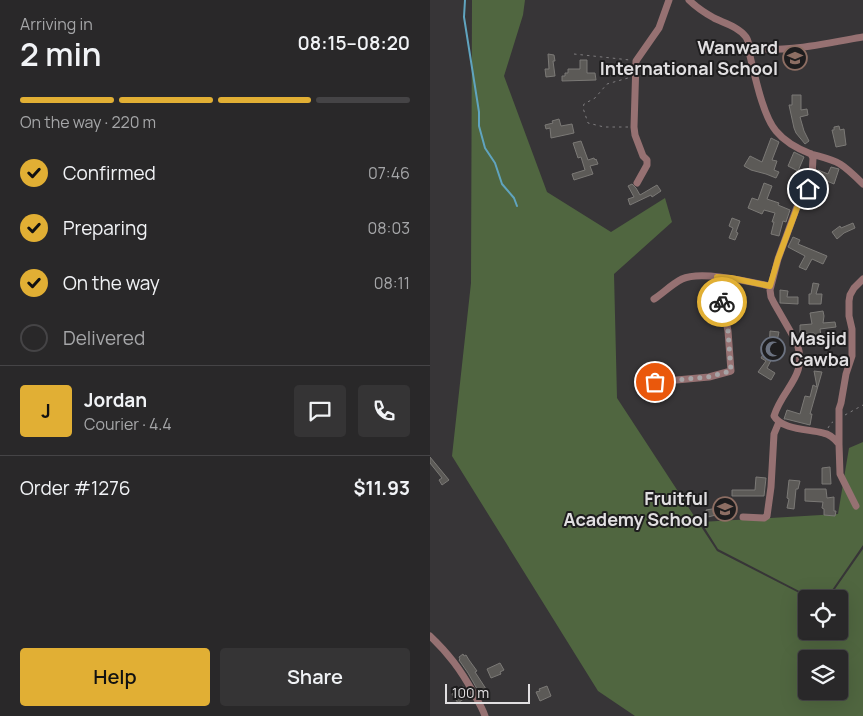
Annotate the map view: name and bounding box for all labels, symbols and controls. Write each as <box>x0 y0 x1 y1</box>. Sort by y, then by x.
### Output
text: Arriving in <box>20 13 93 35</box>
text: 08:15–08:20 <box>298 30 410 56</box>
text: 2 min <box>20 32 102 76</box>
place label: Wanward International School <box>600 35 778 80</box>
school or university icon: Wanward International School <box>782 45 808 71</box>
text: On the way · 220 m <box>20 111 156 133</box>
icon: check <box>20 159 48 187</box>
text: Confirmed <box>63 160 156 186</box>
text: 07:46 <box>368 162 410 184</box>
pin <box>787 168 829 210</box>
icon: home <box>794 175 822 203</box>
icon: check <box>20 214 48 242</box>
text: Preparing <box>63 215 148 241</box>
text: 08:03 <box>368 217 410 239</box>
icon: check <box>20 269 48 297</box>
text: On the way <box>63 270 160 296</box>
text: 08:11 <box>374 272 410 294</box>
courier <box>697 277 747 327</box>
icon: bike <box>708 288 736 316</box>
text: Delivered <box>63 325 145 351</box>
place label: Masjid Cawba <box>790 326 849 371</box>
mosque icon: Masjid Cawba <box>760 336 786 362</box>
pin <box>634 361 676 403</box>
icon: bag <box>641 368 669 396</box>
button: chat <box>294 385 346 437</box>
button: phone <box>358 385 410 437</box>
text: Jordan <box>84 387 147 413</box>
text: J <box>41 398 51 424</box>
text: Courier · 4.4 <box>84 413 172 435</box>
text: Order #1276 <box>20 475 130 501</box>
text: $11.93 <box>354 475 410 501</box>
place label: Fruitful Academy School <box>563 486 708 531</box>
school or university icon: Fruitful Academy School <box>712 496 738 522</box>
map controls <box>798 590 848 700</box>
button: locate <box>798 590 848 640</box>
button: Help <box>20 648 210 706</box>
button: Share <box>220 648 410 706</box>
button: layers <box>798 650 848 700</box>
scale bar <box>445 681 530 704</box>
text: 100 m <box>452 683 489 702</box>

